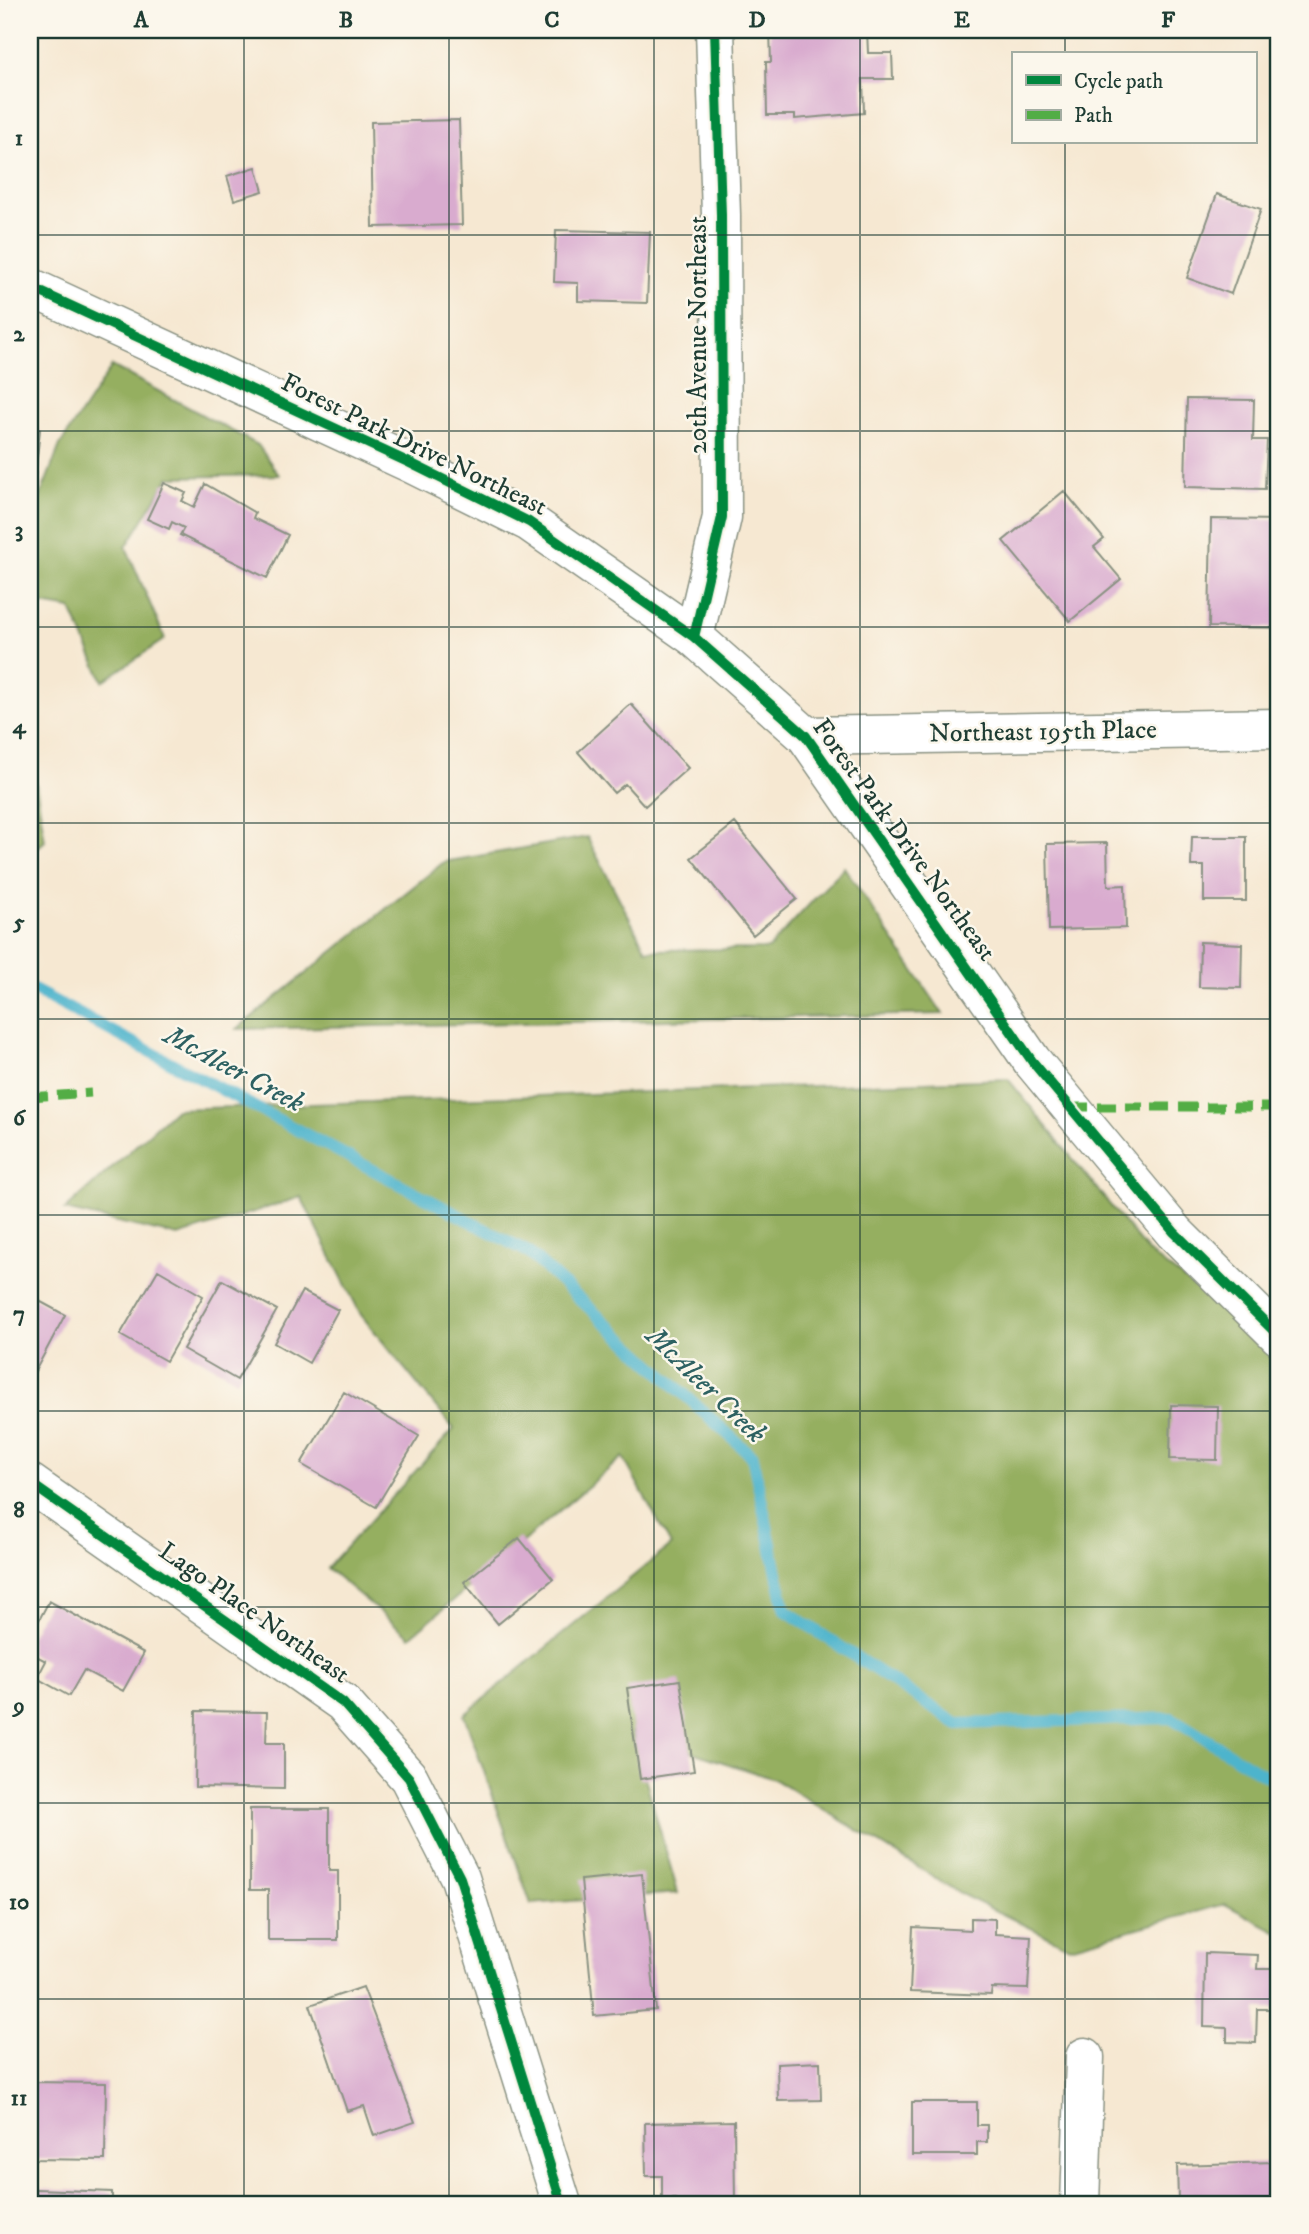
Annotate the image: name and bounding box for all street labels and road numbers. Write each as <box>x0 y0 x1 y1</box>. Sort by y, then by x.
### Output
street label: 20th Avenue Northeast <box>682 216 715 454</box>
street label: Forest Park Drive Northeast <box>276 366 552 524</box>
street label: Forest Park Drive Northeast <box>805 712 1003 968</box>
street label: Northeast 195th Place <box>929 714 1157 750</box>
street label: Lago Place Northeast <box>152 1535 356 1691</box>

